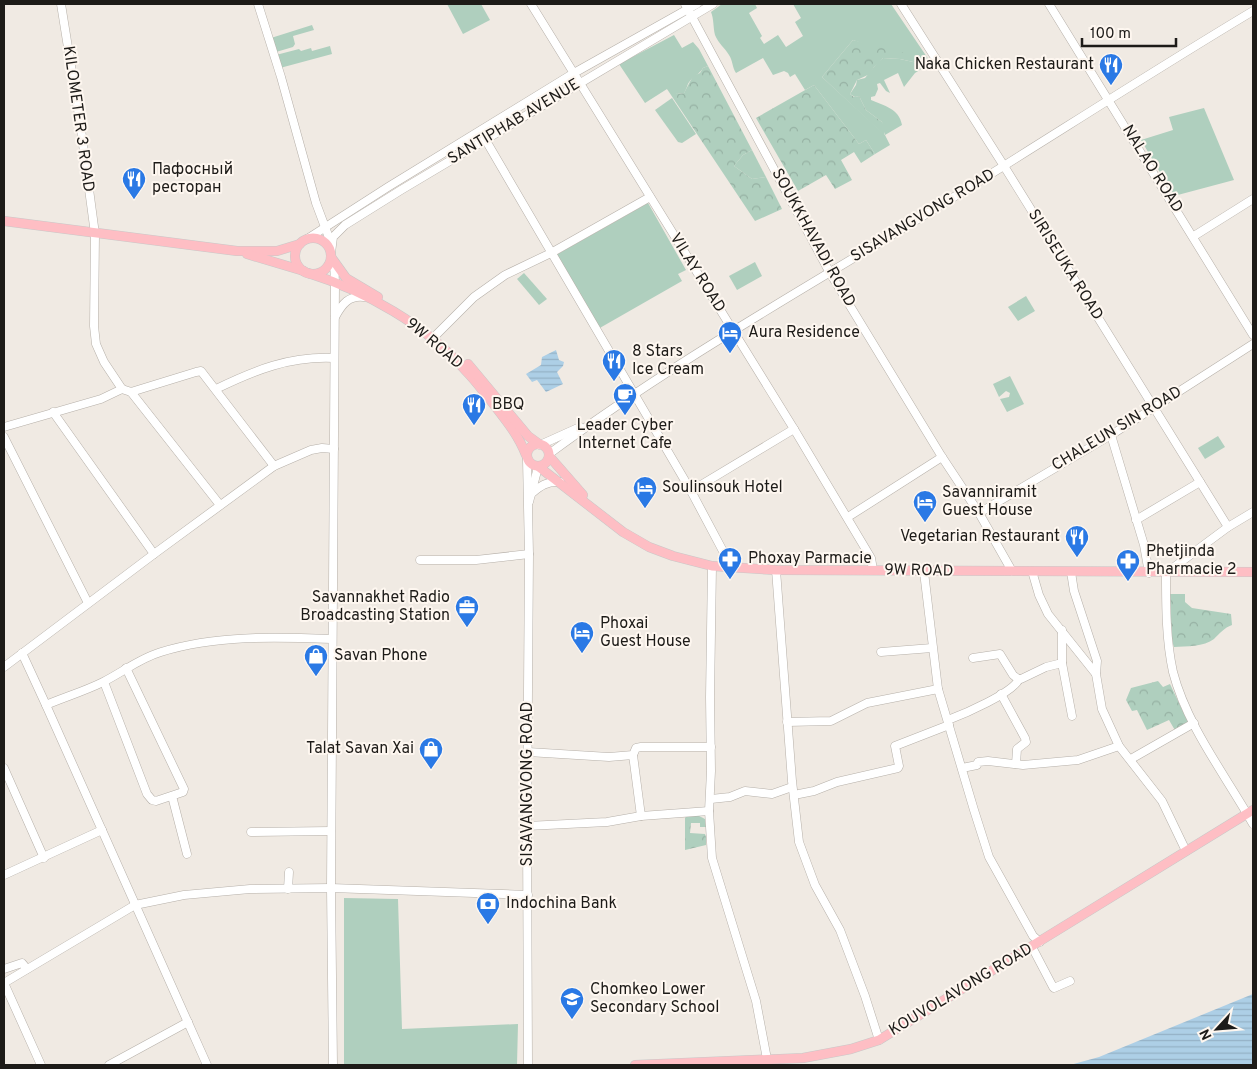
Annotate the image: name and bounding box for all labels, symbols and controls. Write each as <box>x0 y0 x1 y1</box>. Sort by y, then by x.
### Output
scale bar <box>1082 15 1176 47</box>
text: 100 m <box>1090 25 1131 44</box>
street label: KILOMETER 3 ROAD <box>58 45 98 193</box>
restaurant icon: Naka Chicken Restaurant <box>1098 52 1124 86</box>
place label: Naka Chicken Restaurant <box>915 55 1094 75</box>
street label: SANTIPHAB AVENUE <box>444 75 584 169</box>
street label: NALAO ROAD <box>1117 121 1187 217</box>
place label: Пафосный ресторан <box>152 160 233 198</box>
street label: SOUKKHAVADI ROAD <box>767 165 859 311</box>
street label: SISAVANGVONG ROAD <box>847 165 999 267</box>
restaurant icon: Пафосный ресторан <box>121 166 147 200</box>
street label: SIRISEUKA ROAD <box>1023 206 1107 324</box>
street label: VILAY ROAD <box>665 230 729 316</box>
street label: 9W ROAD <box>401 314 467 374</box>
hotel icon: Aura Residence <box>717 320 743 354</box>
place label: Aura Residence <box>748 323 860 343</box>
place label: 8 Stars Ice Cream <box>632 342 704 380</box>
restaurant icon: 8 Stars Ice Cream <box>601 348 627 382</box>
cafe icon: Leader Cyber Internet Cafe <box>612 382 638 416</box>
street label: CHALEUN SIN ROAD <box>1048 382 1186 476</box>
restaurant icon: BBQ <box>461 392 487 426</box>
place label: BBQ <box>492 395 524 415</box>
place label: Leader Cyber Internet Cafe <box>577 416 673 454</box>
hotel icon: Soulinsouk Hotel <box>632 475 658 509</box>
place label: Soulinsouk Hotel <box>662 478 783 498</box>
place label: Savanniramit Guest House <box>942 483 1037 521</box>
hotel icon: Savanniramit Guest House <box>912 489 938 523</box>
restaurant icon: Vegetarian Restaurant <box>1064 524 1090 558</box>
place label: Vegetarian Restaurant <box>900 527 1060 547</box>
place label: Phetjinda Pharmacie 2 <box>1146 542 1236 580</box>
pharmacy icon: Phoxay Parmacie <box>717 546 743 580</box>
pharmacy icon: Phetjinda Pharmacie 2 <box>1115 548 1141 582</box>
place label: Phoxay Parmacie <box>748 549 872 569</box>
street label: 9W ROAD <box>884 560 954 582</box>
place label: Savannakhet Radio Broadcasting Station <box>300 588 450 626</box>
office icon: Savannakhet Radio Broadcasting Station <box>454 594 480 628</box>
place label: Phoxai Guest House <box>600 614 691 652</box>
hotel icon: Phoxai Guest House <box>569 620 595 654</box>
shop icon: Savan Phone <box>303 643 329 677</box>
place label: Savan Phone <box>334 646 427 666</box>
street label: SISAVANGVONG ROAD <box>518 702 538 866</box>
shop icon: Talat Savan Xai <box>418 736 444 770</box>
place label: Talat Savan Xai <box>306 739 414 759</box>
bank icon: Indochina Bank <box>475 891 501 925</box>
place label: Indochina Bank <box>506 894 617 914</box>
street label: KOUVOLAVONG ROAD <box>886 939 1036 1041</box>
place label: Chomkeo Lower Secondary School <box>590 980 719 1018</box>
school or university icon: Chomkeo Lower Secondary School <box>559 986 585 1020</box>
north arrow <box>1192 1004 1242 1054</box>
text: N <box>1197 1026 1217 1042</box>

